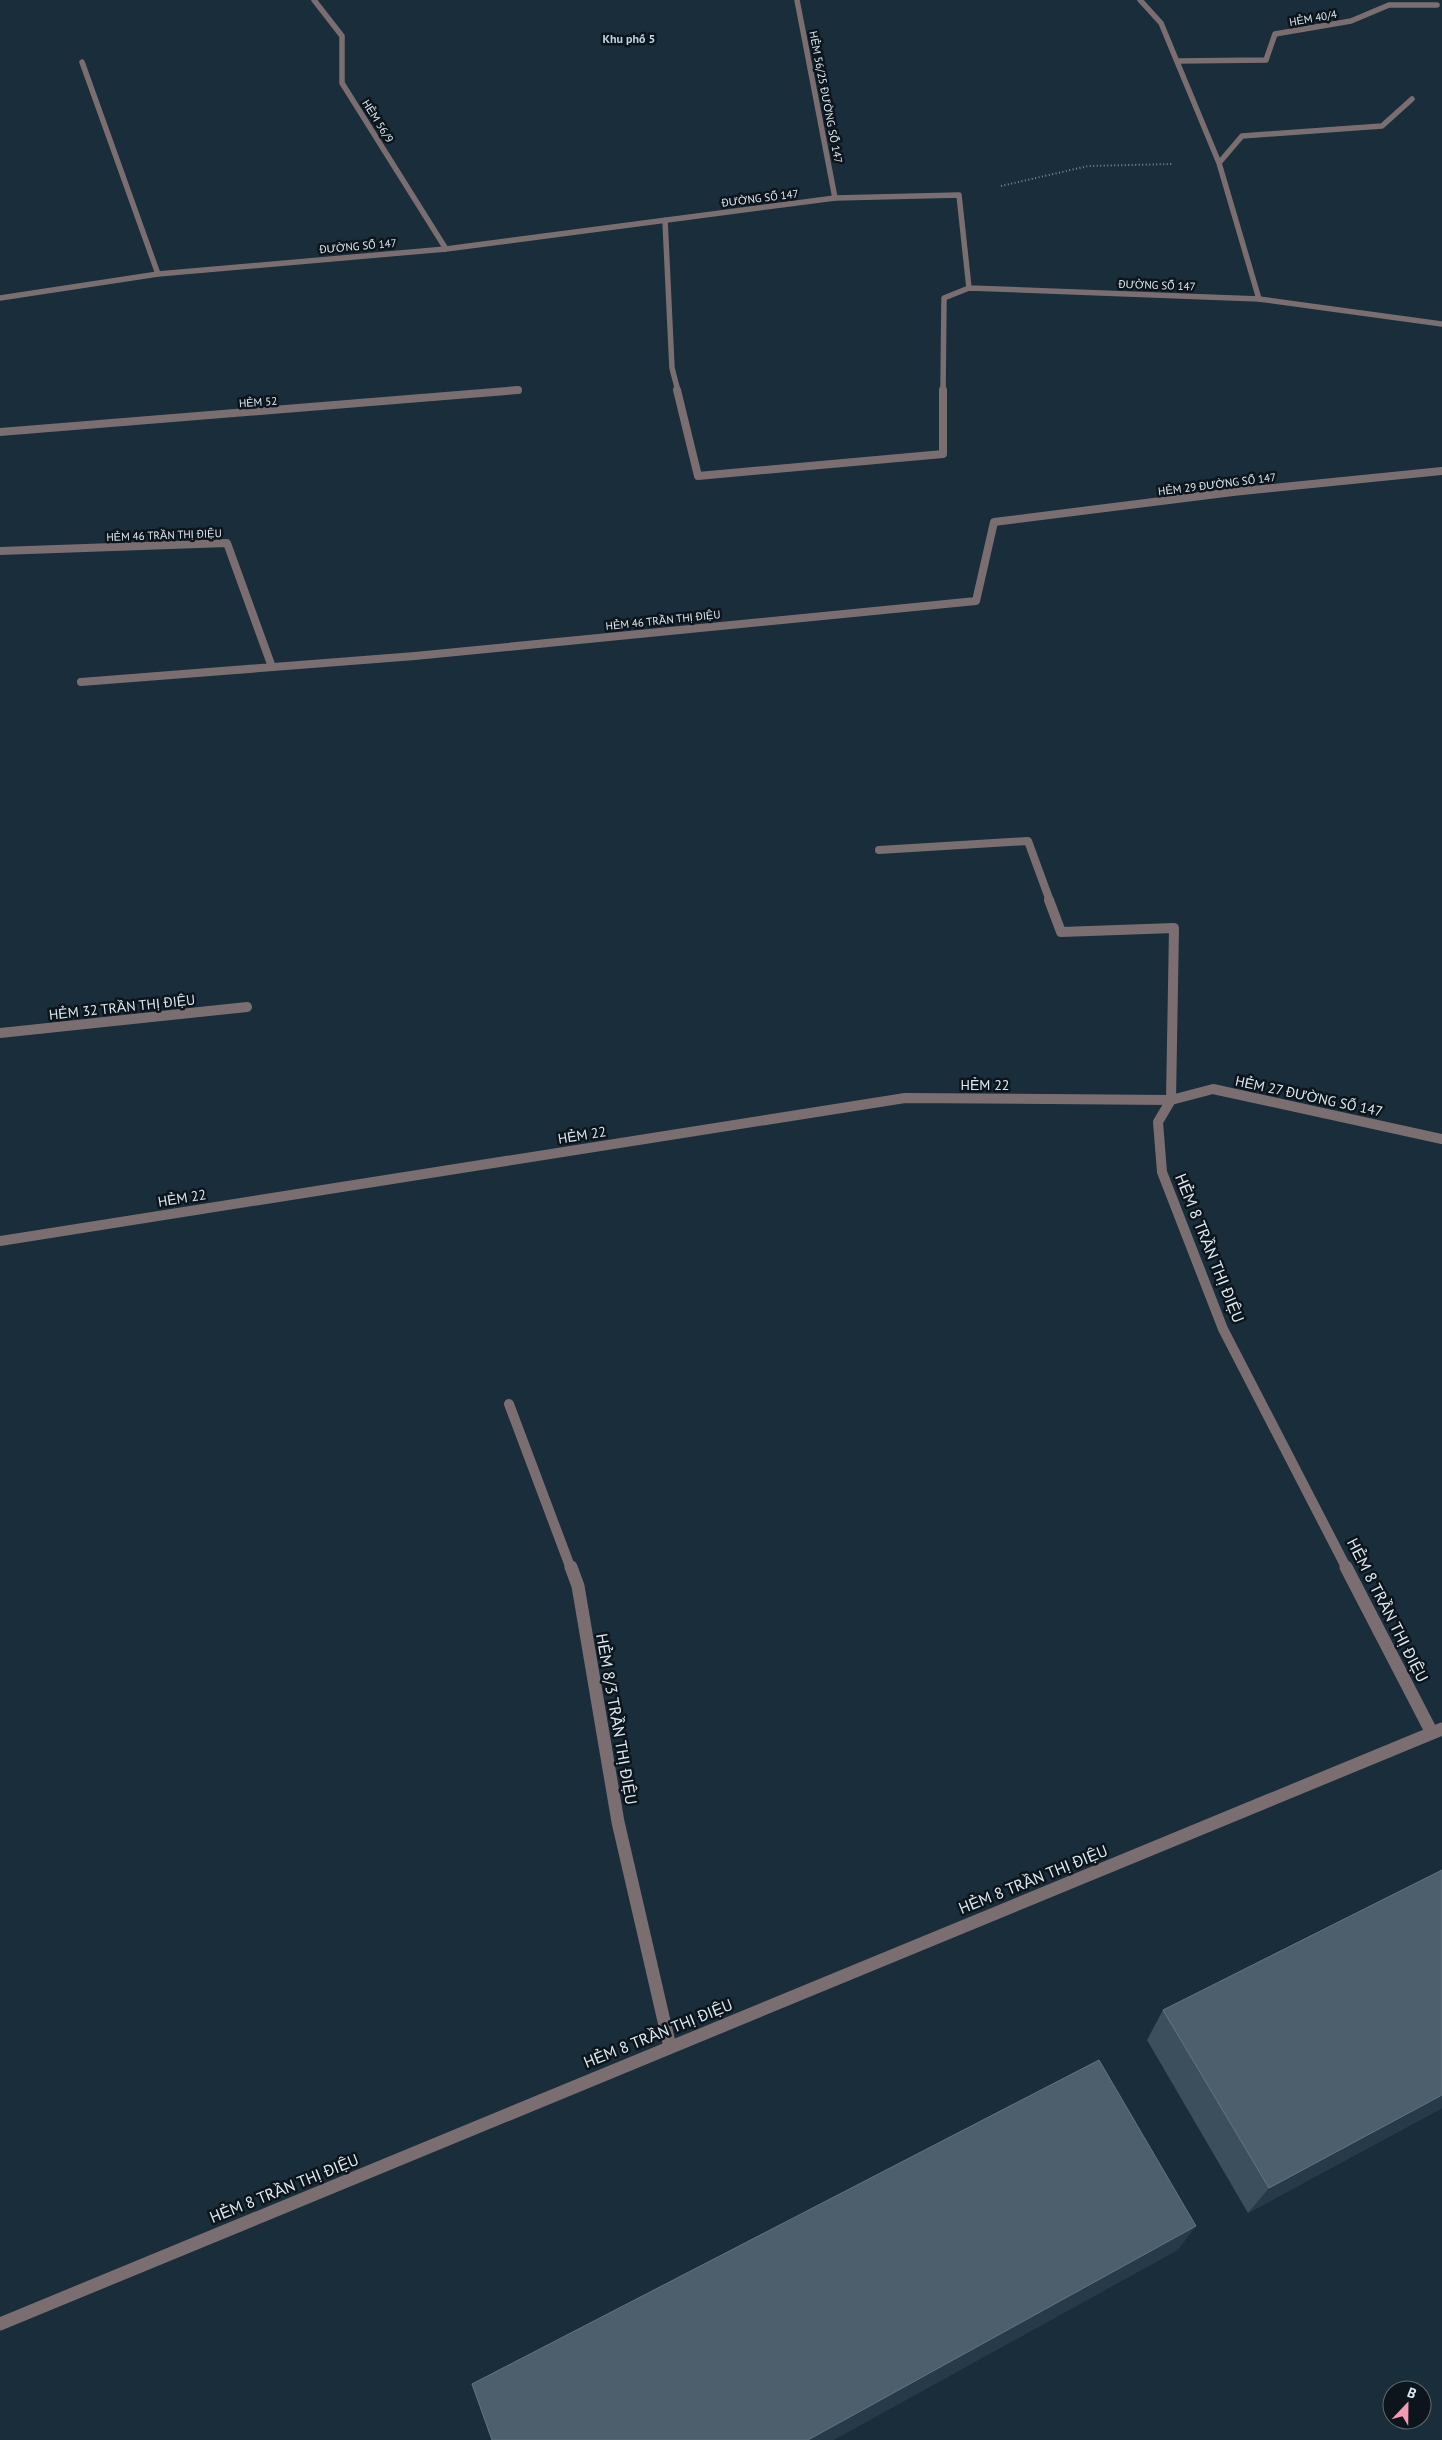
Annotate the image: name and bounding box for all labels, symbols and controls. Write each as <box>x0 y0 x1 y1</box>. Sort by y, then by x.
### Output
street label: HẺM 40/4 <box>1288 7 1338 29</box>
street label: HẺM 56/25 ĐƯỜNG SỐ 147 <box>806 30 846 164</box>
district label: Khu phố 5 <box>603 31 655 46</box>
street label: HẺM 56/9 <box>359 97 397 145</box>
street label: ĐƯỜNG SỐ 147 <box>720 186 799 210</box>
street label: ĐƯỜNG SỐ 147 <box>318 236 397 256</box>
street label: ĐƯỜNG SỐ 147 <box>1117 277 1196 293</box>
street label: HẺM 52 <box>238 394 278 410</box>
street label: HẺM 29 ĐƯỜNG SỐ 147 <box>1157 470 1277 498</box>
street label: HẺM 46 TRẦN THỊ ĐIỆU <box>106 526 222 544</box>
street label: HẺM 46 TRẦN THỊ ĐIỆU <box>605 607 721 633</box>
street label: HẺM 32 TRẦN THỊ ĐIỆU <box>48 990 196 1024</box>
street label: HẺM 27 ĐƯỜNG SỐ 147 <box>1234 1072 1384 1120</box>
street label: HẺM 22 <box>961 1076 1009 1094</box>
street label: HẺM 22 <box>556 1122 608 1148</box>
street label: HẺM 8 TRẦN THỊ ĐIỆU <box>1171 1170 1249 1326</box>
street label: HẺM 22 <box>156 1185 208 1211</box>
street label: HẺM 8 TRẦN THỊ ĐIỆU <box>1343 1535 1433 1685</box>
street label: HẺM 8/3 TRẦN THỊ ĐIỆU <box>592 1632 642 1806</box>
street label: HẺM 8 TRẦN THỊ ĐIỆU <box>955 1840 1111 1918</box>
street label: HẺM 8 TRẦN THỊ ĐIỆU <box>580 1994 736 2072</box>
street label: HẺM 8 TRẦN THỊ ĐIỆU <box>206 2149 362 2227</box>
north arrow <box>1382 2380 1432 2430</box>
text: B <box>1405 2383 1419 2403</box>

